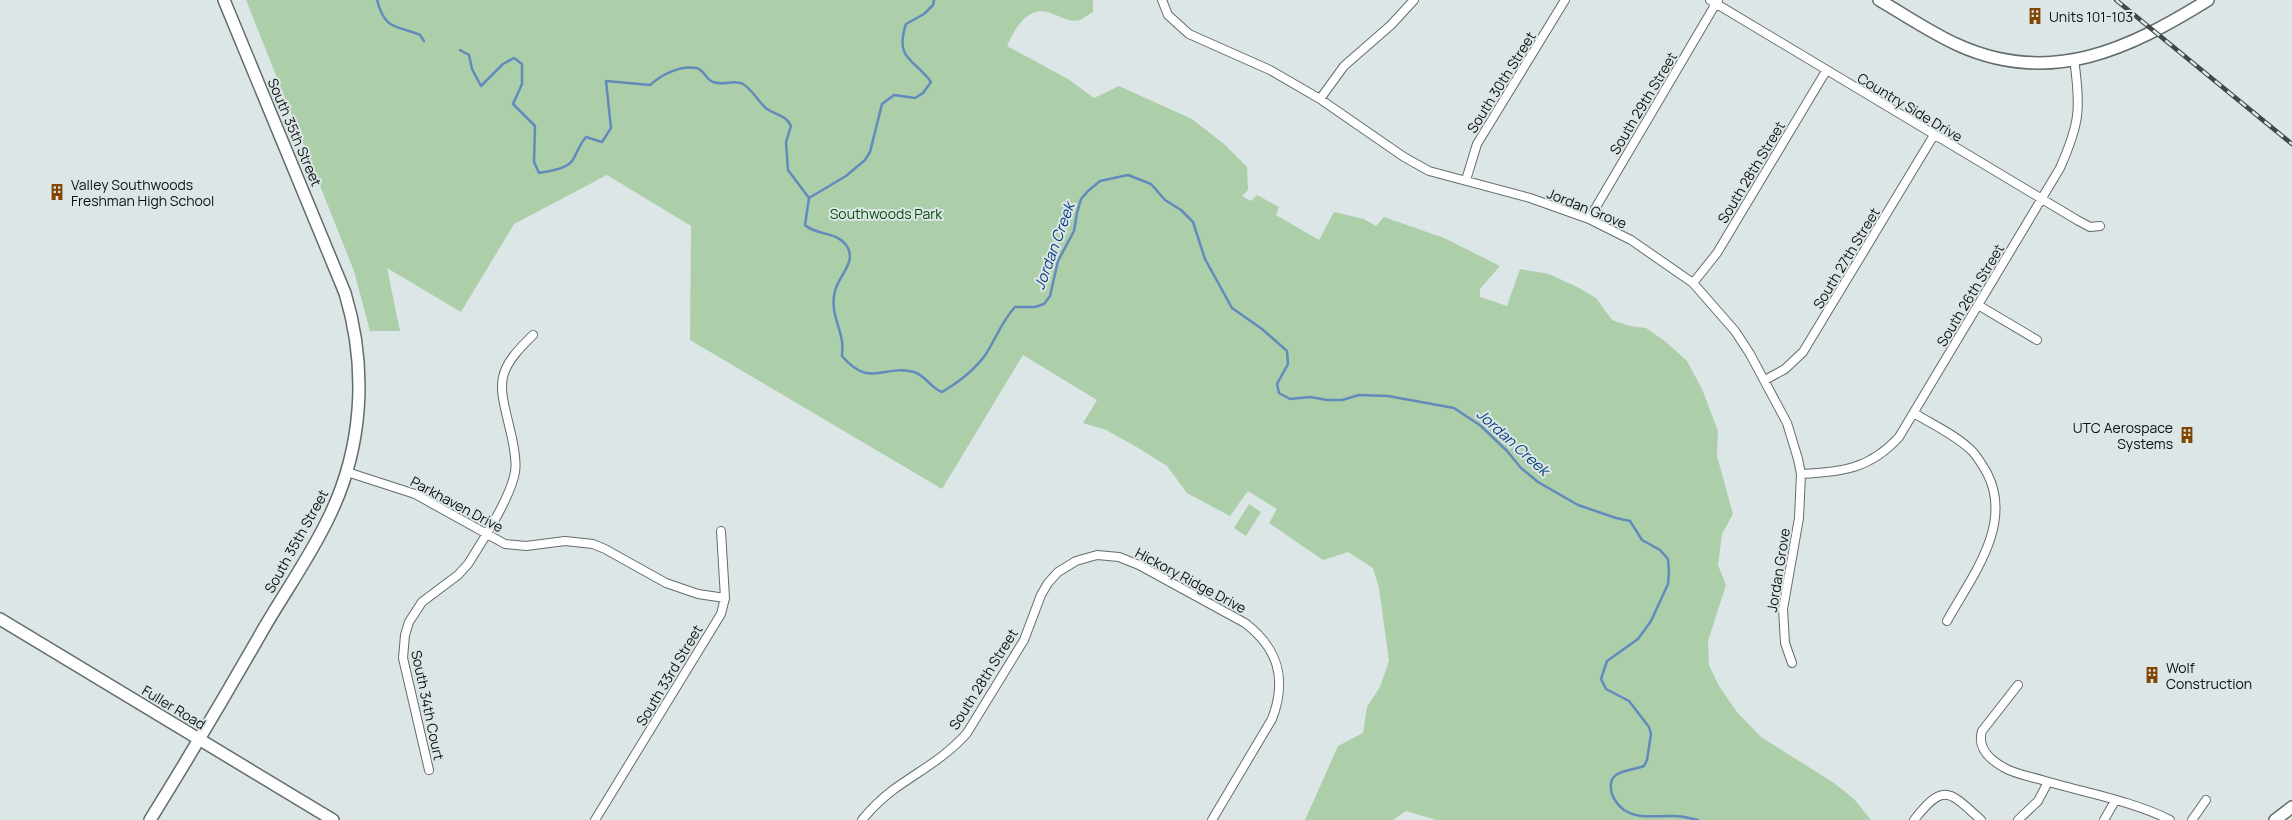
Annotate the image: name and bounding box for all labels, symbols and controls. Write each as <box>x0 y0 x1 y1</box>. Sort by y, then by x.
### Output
building icon: Units 101-103 <box>2025 6 2045 26</box>
place label: Units 101-103 <box>2049 7 2133 26</box>
street label: South 30th Street <box>1462 27 1540 136</box>
street label: South 29th Street <box>1605 48 1681 158</box>
street label: Country Side Drive <box>1854 68 1966 146</box>
street label: South 35th Street <box>264 75 326 189</box>
street label: South 28th Street <box>1713 117 1789 227</box>
place label: Valley Southwoods Freshman High School <box>71 175 214 210</box>
building icon: Valley Southwoods Freshman High School <box>47 182 67 202</box>
street label: Jordan Grove <box>1544 183 1630 233</box>
water label: Jordan Creek <box>1029 197 1080 292</box>
park label: Southwoods Park <box>830 204 943 223</box>
street label: South 27th Street <box>1808 204 1884 312</box>
street label: South 26th Street <box>1932 240 2008 350</box>
water label: Jordan Creek <box>1472 404 1556 482</box>
place label: UTC Aerospace Systems <box>2073 418 2173 453</box>
building icon: UTC Aerospace Systems <box>2177 425 2197 445</box>
street label: Parkhaven Drive <box>407 472 507 536</box>
street label: South 35th Street <box>260 485 333 596</box>
street label: Jordan Grove <box>1762 527 1794 613</box>
street label: Hickory Ridge Drive <box>1132 543 1250 617</box>
street label: South 33rd Street <box>631 621 707 729</box>
street label: South 28th Street <box>944 624 1022 733</box>
street label: South 34th Court <box>407 648 449 762</box>
place label: Wolf Construction <box>2166 658 2252 693</box>
building icon: Wolf Construction <box>2142 665 2162 685</box>
street label: Fuller Road <box>139 681 209 733</box>

